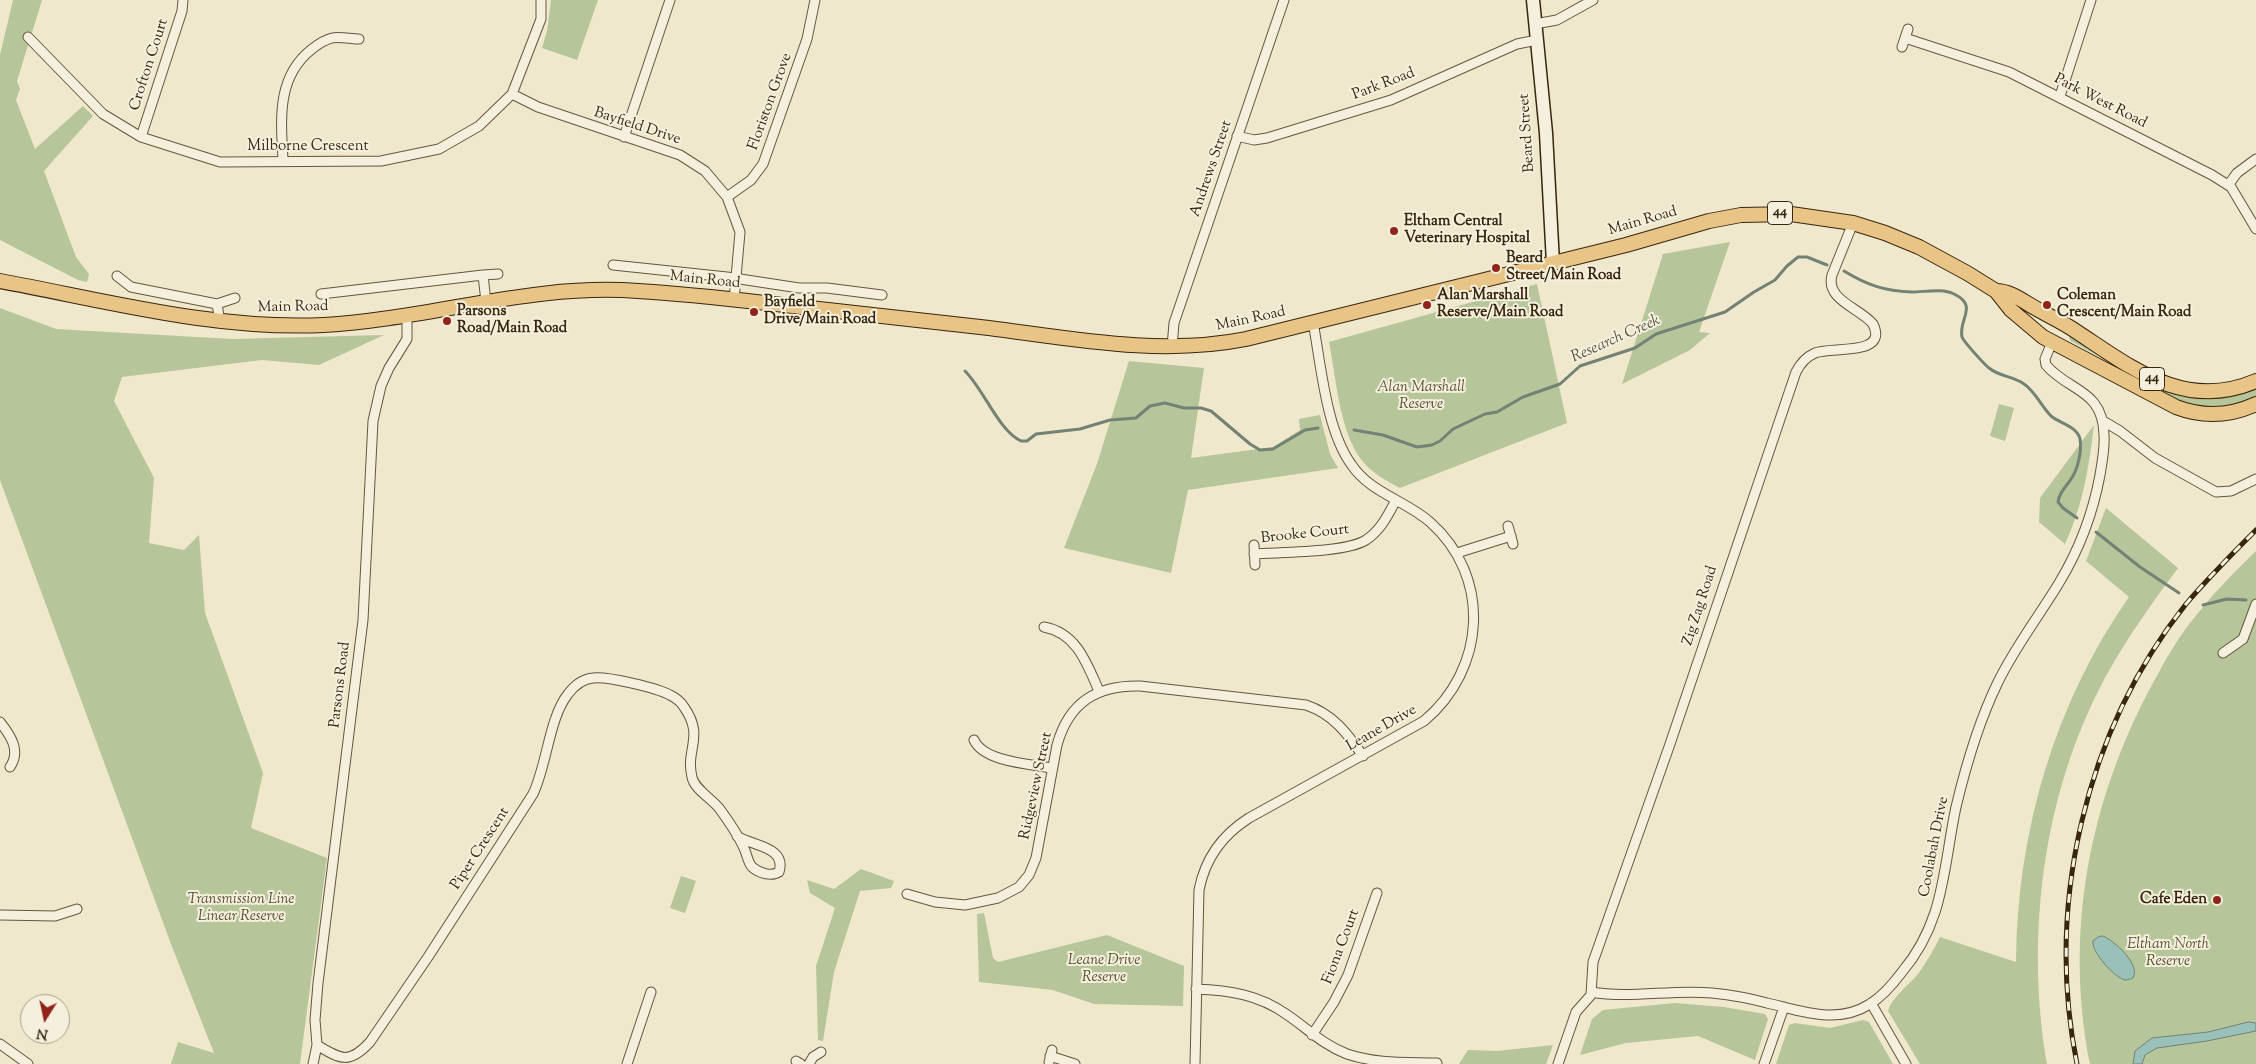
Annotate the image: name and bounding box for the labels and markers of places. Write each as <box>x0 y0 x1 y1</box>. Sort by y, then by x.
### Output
place label: Eltham Central Veterinary Hospital <box>1404 213 1530 248</box>
marker: Eltham Central Veterinary Hospital <box>1388 225 1400 237</box>
place label: Beard Street/Main Road <box>1506 250 1621 285</box>
marker: Beard Street/Main Road <box>1490 262 1502 274</box>
place label: Alan Marshall Reserve/Main Road <box>1437 287 1563 322</box>
place label: Coleman Crescent/Main Road <box>2057 287 2192 322</box>
place label: Bayfield Drive/Main Road <box>764 294 876 329</box>
marker: Alan Marshall Reserve/Main Road <box>1421 299 1433 311</box>
marker: Coleman Crescent/Main Road <box>2041 299 2053 311</box>
place label: Parsons Road/Main Road <box>457 303 567 338</box>
marker: Bayfield Drive/Main Road <box>748 306 760 318</box>
marker: Parsons Road/Main Road <box>441 315 453 327</box>
place label: Cafe Eden <box>2140 891 2207 909</box>
marker: Cafe Eden <box>2211 894 2223 906</box>

